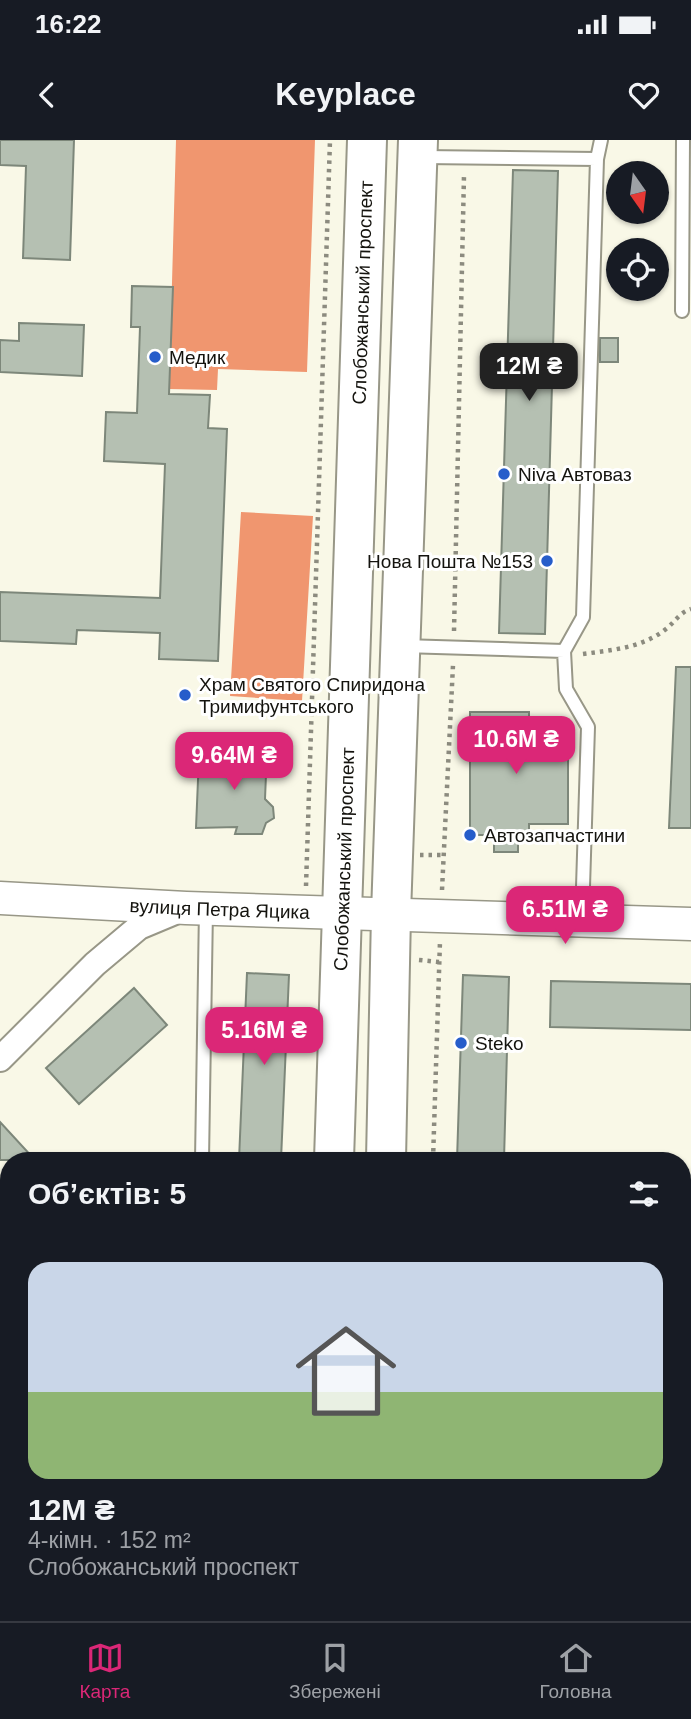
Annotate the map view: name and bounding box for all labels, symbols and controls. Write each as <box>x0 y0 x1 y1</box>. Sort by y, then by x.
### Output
text: 16:22 <box>35 9 102 39</box>
icon: back <box>28 76 66 114</box>
text: Keyplace <box>275 76 416 112</box>
icon: heart <box>625 76 663 114</box>
north arrow <box>606 161 668 224</box>
map controls <box>606 161 669 301</box>
street label: Слобожанський проспект <box>348 180 376 405</box>
button: locate <box>606 238 669 301</box>
pin: 12M ₴ <box>480 344 578 403</box>
place label: Медик <box>169 347 226 368</box>
marker: Медик <box>147 349 163 365</box>
text: 12M ₴ <box>496 353 562 379</box>
place label: Niva Автоваз <box>518 464 632 485</box>
marker: Niva Автоваз <box>496 466 512 482</box>
place label: Нова Пошта №153 <box>367 551 533 572</box>
marker: Нова Пошта №153 <box>539 553 555 569</box>
place label: Храм Святого Спиридона Тримифунтського <box>199 674 425 717</box>
marker: Храм Святого Спиридона Тримифунтського <box>177 687 193 703</box>
pin: 10.6M ₴ <box>451 716 581 776</box>
text: 10.6M ₴ <box>473 726 559 752</box>
pin: 9.64M ₴ <box>169 732 299 792</box>
text: 9.64M ₴ <box>191 742 277 768</box>
street label: Слобожанський проспект <box>330 747 358 971</box>
place label: Автозапчастини <box>484 825 625 846</box>
marker: Автозапчастини <box>462 827 478 843</box>
pin: 6.51M ₴ <box>500 886 630 946</box>
street label: вулиця Петра Яцика <box>129 894 311 922</box>
text: 6.51M ₴ <box>522 896 608 922</box>
pin: 5.16M ₴ <box>199 1007 329 1067</box>
text: 5.16M ₴ <box>221 1017 307 1043</box>
place label: Steko <box>475 1033 524 1054</box>
marker: Steko <box>453 1035 469 1051</box>
icon: filters <box>625 1175 663 1213</box>
text: Об’єктів: 5 <box>28 1177 186 1210</box>
icon: home <box>283 1308 409 1434</box>
text: 12M ₴ <box>28 1493 115 1526</box>
text: 4-кімн. · 152 m² <box>28 1527 191 1553</box>
text: Слобожанський проспект <box>28 1554 299 1580</box>
tab: Карта <box>79 1639 130 1703</box>
tab: Збережені <box>289 1639 381 1703</box>
tab: Головна <box>539 1639 612 1703</box>

